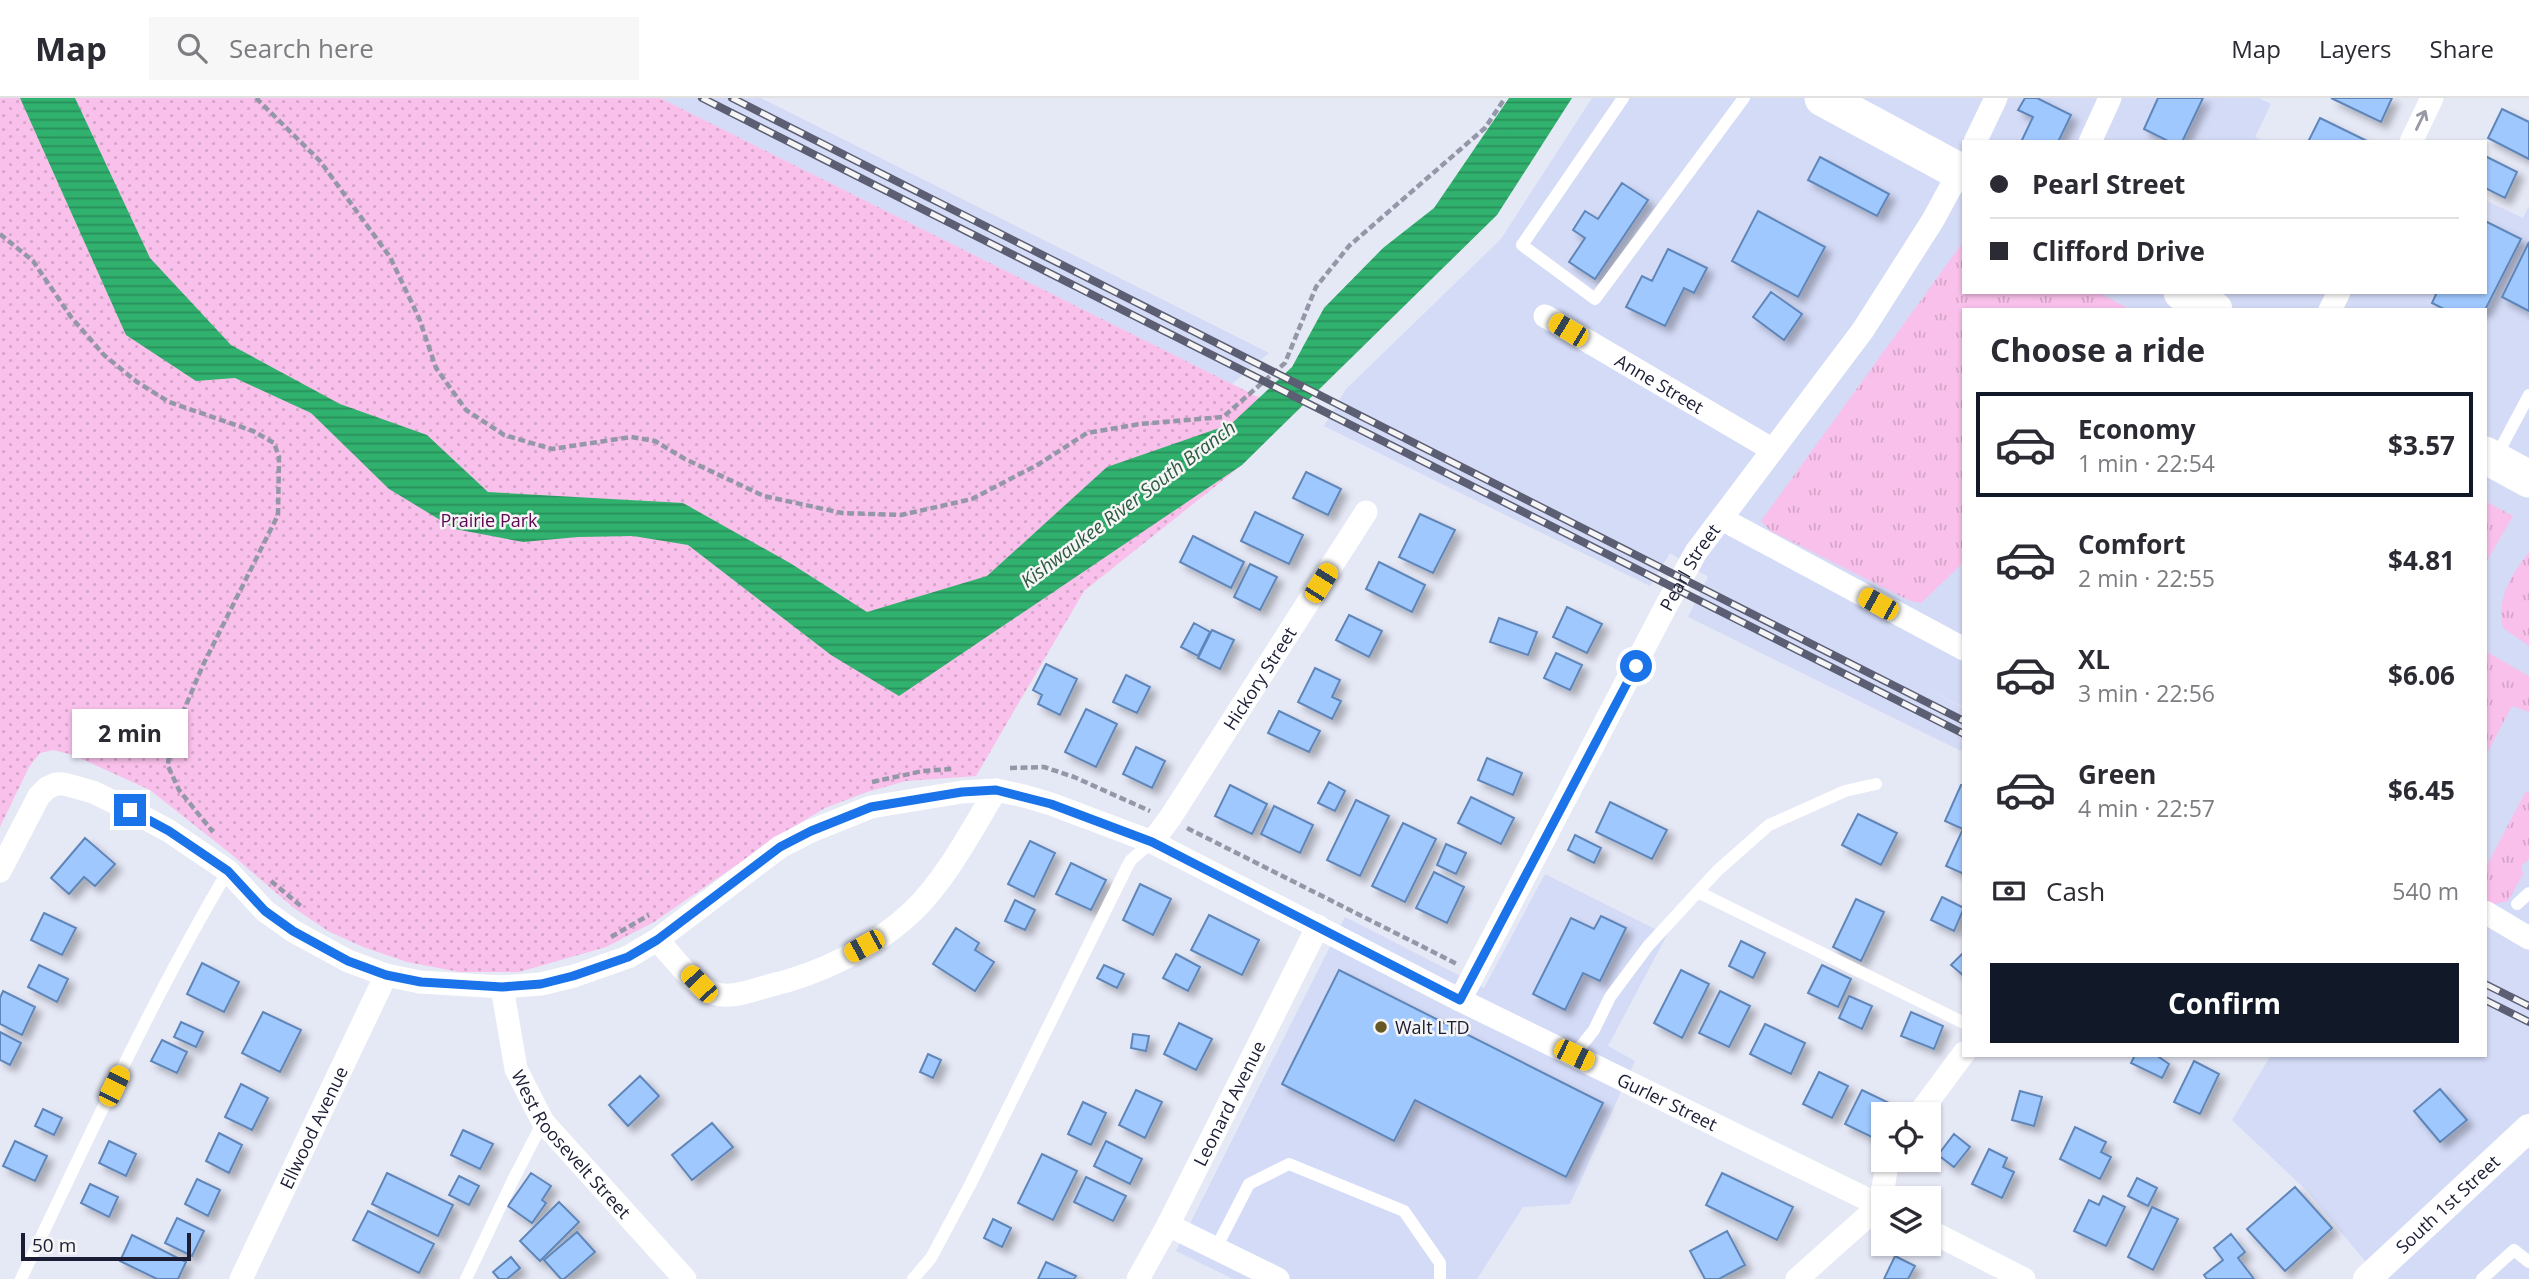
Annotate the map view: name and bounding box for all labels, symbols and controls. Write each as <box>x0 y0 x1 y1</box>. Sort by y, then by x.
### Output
search box <box>149 17 639 80</box>
text: Map <box>35 26 107 71</box>
icon: search <box>173 29 211 67</box>
text: Search here <box>229 30 374 66</box>
text: Map <box>2231 32 2281 65</box>
text: Layers <box>2319 32 2392 65</box>
text: Share <box>2430 32 2494 65</box>
one-way arrow <box>2415 110 2428 131</box>
text: Pearl Street <box>2032 166 2185 202</box>
text: Clifford Drive <box>2032 233 2205 269</box>
car <box>1545 310 1592 350</box>
text: Choose a ride <box>1990 328 2205 371</box>
street label: Anne Street <box>1611 348 1708 419</box>
text: Economy <box>2078 411 2196 447</box>
icon: car <box>1994 413 2057 476</box>
water label: Kishwaukee River South Branch <box>1015 415 1241 593</box>
text: $3.57 <box>2388 427 2455 463</box>
text: 1 min · 22:54 <box>2078 447 2215 479</box>
park label: Prairie Park <box>440 508 538 532</box>
street label: Pearl Street <box>1654 519 1725 615</box>
text: Comfort <box>2078 526 2185 562</box>
icon: car <box>1994 528 2057 591</box>
text: $4.81 <box>2388 542 2455 578</box>
car <box>1301 560 1342 606</box>
text: 2 min · 22:55 <box>2078 562 2215 594</box>
car <box>1855 585 1902 623</box>
street label: Hickory Street <box>1218 622 1301 734</box>
text: XL <box>2078 641 2110 677</box>
icon: car <box>1994 643 2057 706</box>
route start <box>1620 650 1652 682</box>
text: $6.06 <box>2388 657 2455 693</box>
text: 3 min · 22:56 <box>2078 677 2215 709</box>
callout: 2 min <box>72 708 188 758</box>
text: 2 min <box>98 717 162 749</box>
text: Green <box>2078 756 2156 792</box>
icon: car <box>1994 758 2057 821</box>
text: $6.45 <box>2388 772 2455 808</box>
text: 4 min · 22:57 <box>2078 792 2215 824</box>
route end <box>114 794 146 826</box>
icon: cash <box>1990 872 2028 910</box>
text: Cash <box>2046 873 2105 909</box>
text: 540 m <box>2392 875 2459 907</box>
car <box>841 927 888 965</box>
car <box>677 961 722 1007</box>
button: Confirm <box>1990 963 2459 1043</box>
place label: Walt LTD <box>1395 1015 1470 1039</box>
marker: Walt LTD <box>1373 1019 1389 1035</box>
car <box>1551 1036 1598 1074</box>
street label: Leonard Avenue <box>1188 1037 1271 1170</box>
street label: Ellwood Avenue <box>274 1062 353 1193</box>
car <box>96 1063 133 1109</box>
street label: West Roosevelt Street <box>506 1066 636 1223</box>
street label: Gurler Street <box>1613 1067 1721 1136</box>
map controls <box>1871 1102 1941 1256</box>
button: locate <box>1871 1102 1941 1172</box>
street label: South 1st Street <box>2390 1149 2505 1259</box>
button: layers <box>1871 1186 1941 1256</box>
scale bar <box>21 1230 191 1262</box>
text: 50 m <box>32 1232 76 1258</box>

